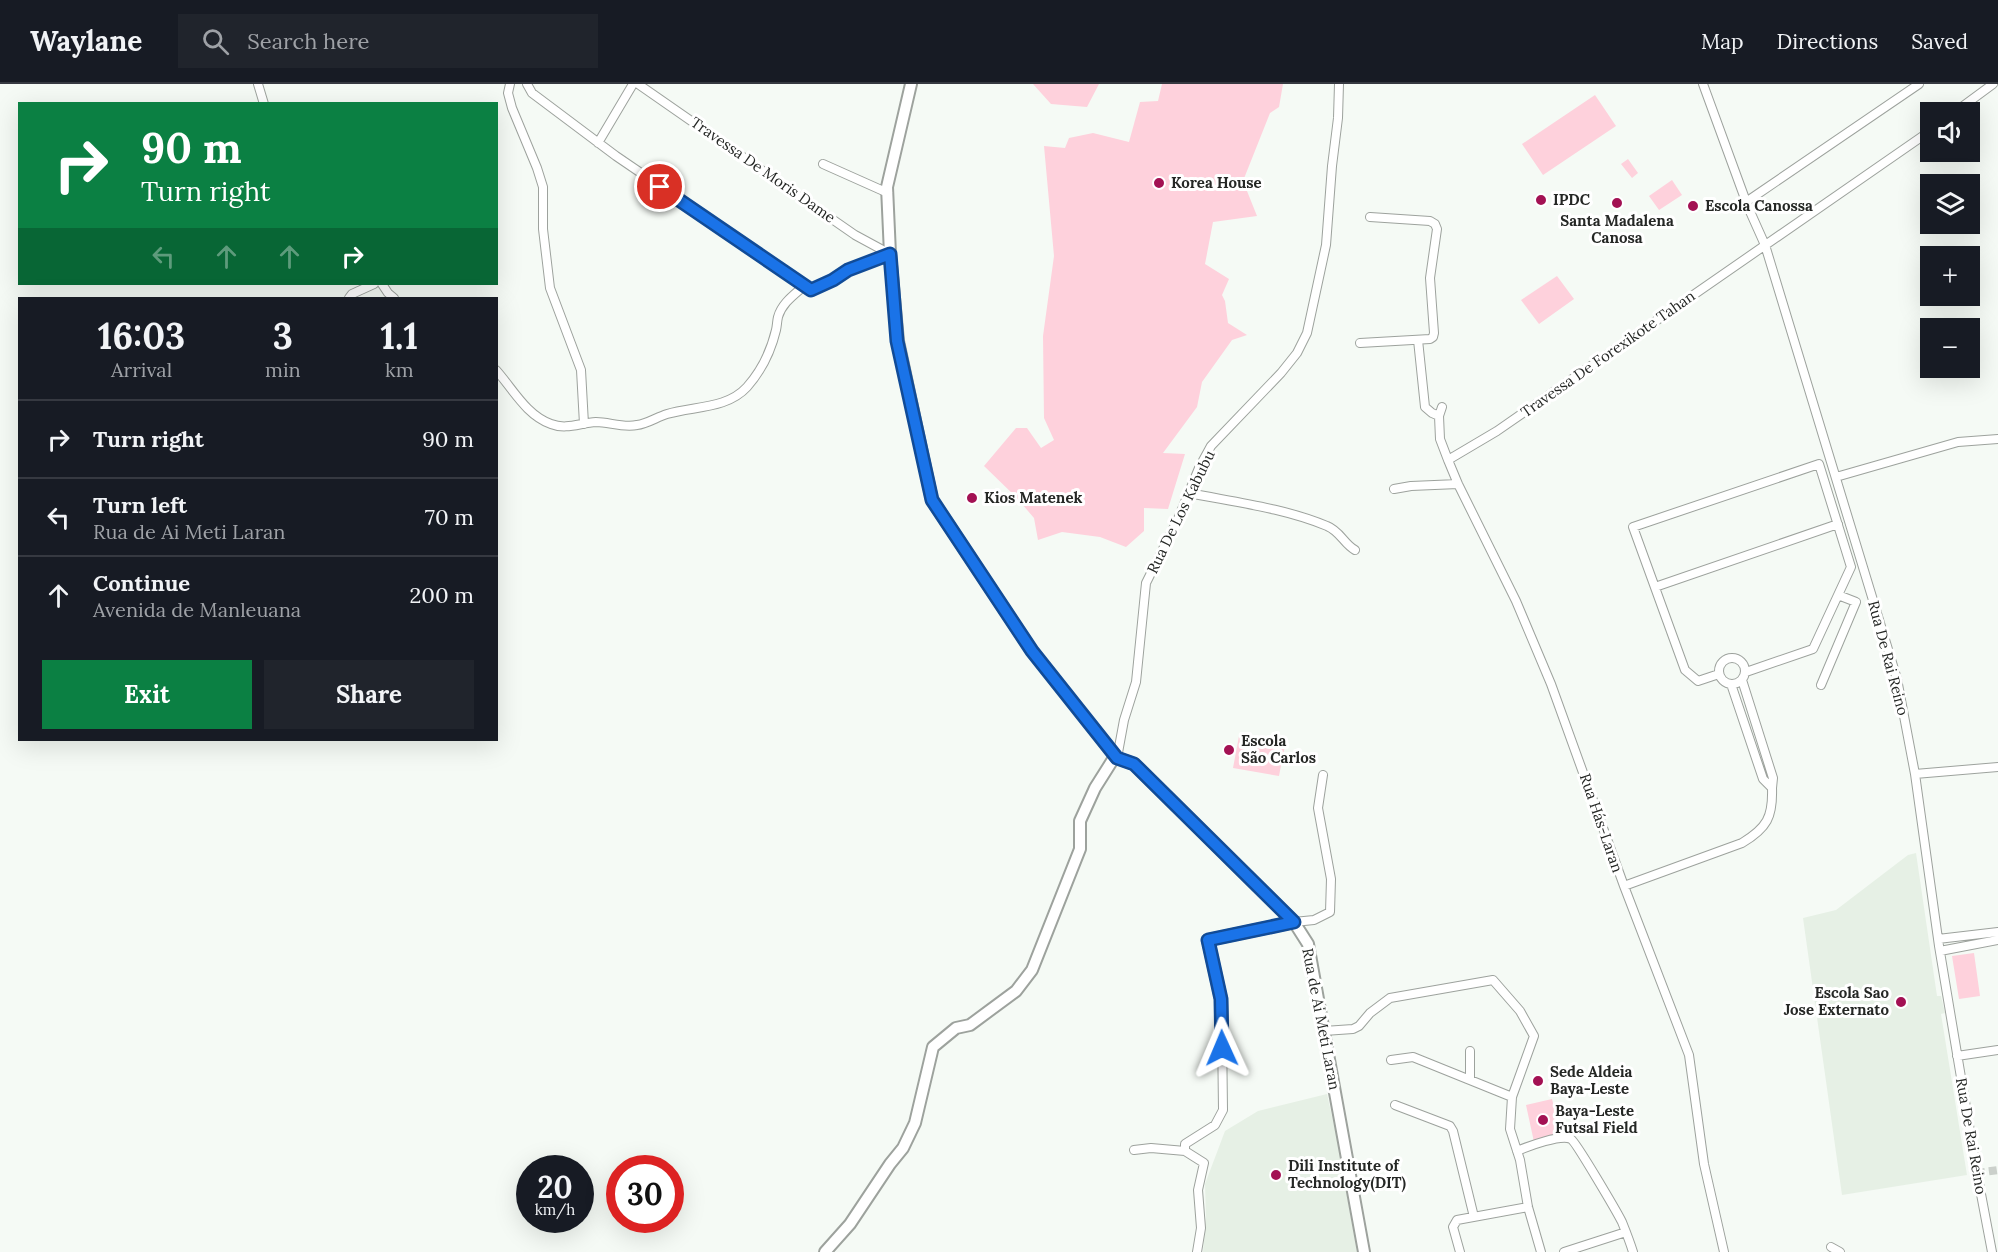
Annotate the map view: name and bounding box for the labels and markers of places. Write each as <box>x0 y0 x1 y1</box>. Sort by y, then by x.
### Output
pin <box>634 161 685 212</box>
place label: Korea House <box>1171 173 1262 192</box>
marker: Korea House <box>1152 176 1166 190</box>
place label: IPDC <box>1553 190 1591 209</box>
marker: IPDC <box>1534 193 1548 207</box>
marker: Santa Madalena Canosa <box>1610 196 1624 210</box>
place label: Escola Canossa <box>1705 196 1813 215</box>
marker: Escola Canossa <box>1686 199 1700 213</box>
place label: Santa Madalena Canosa <box>1560 211 1674 247</box>
place label: Kios Matenek <box>984 488 1082 507</box>
marker: Kios Matenek <box>965 491 979 505</box>
place label: Escola São Carlos <box>1241 731 1316 767</box>
marker: Escola São Carlos <box>1222 743 1236 757</box>
place label: Escola Sao Jose Externato <box>1784 983 1890 1019</box>
marker: Escola Sao Jose Externato <box>1894 995 1908 1009</box>
place label: Sede Aldeia Baya-Leste <box>1550 1062 1633 1098</box>
marker: Sede Aldeia Baya-Leste <box>1531 1074 1545 1088</box>
place label: Baya-Leste Futsal Field <box>1555 1101 1638 1137</box>
marker: Baya-Leste Futsal Field <box>1536 1113 1550 1127</box>
place label: Dili Institute of Technology(DIT) <box>1288 1156 1407 1193</box>
marker: Dili Institute of Technology(DIT) <box>1269 1168 1283 1182</box>

